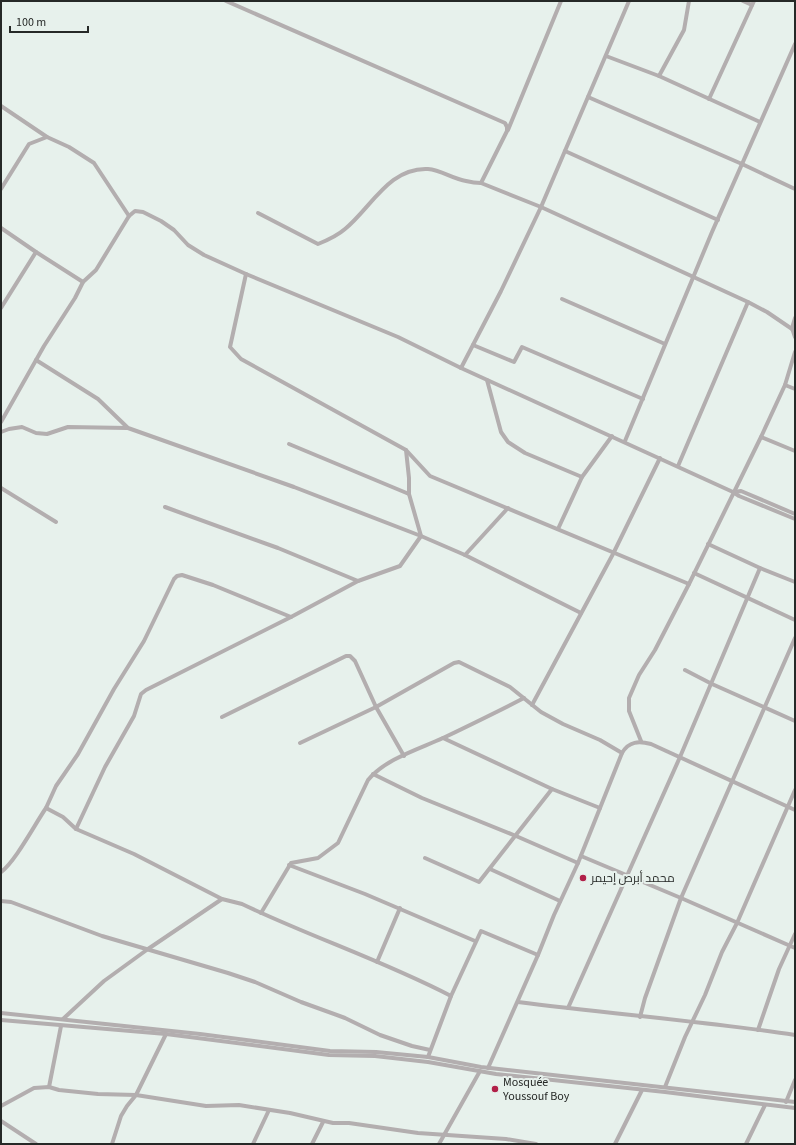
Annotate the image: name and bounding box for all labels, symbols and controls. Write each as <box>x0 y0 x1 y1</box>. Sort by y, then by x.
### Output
scale bar <box>10 8 88 34</box>
text: 100 m <box>16 14 46 31</box>
place label: محمد أبرص إحيمر <box>590 870 675 887</box>
marker: محمد أبرص إحيمر <box>578 873 588 883</box>
place label: Mosquée Youssouf Boy <box>502 1074 570 1105</box>
marker: Mosquée Youssouf Boy <box>490 1084 500 1094</box>

